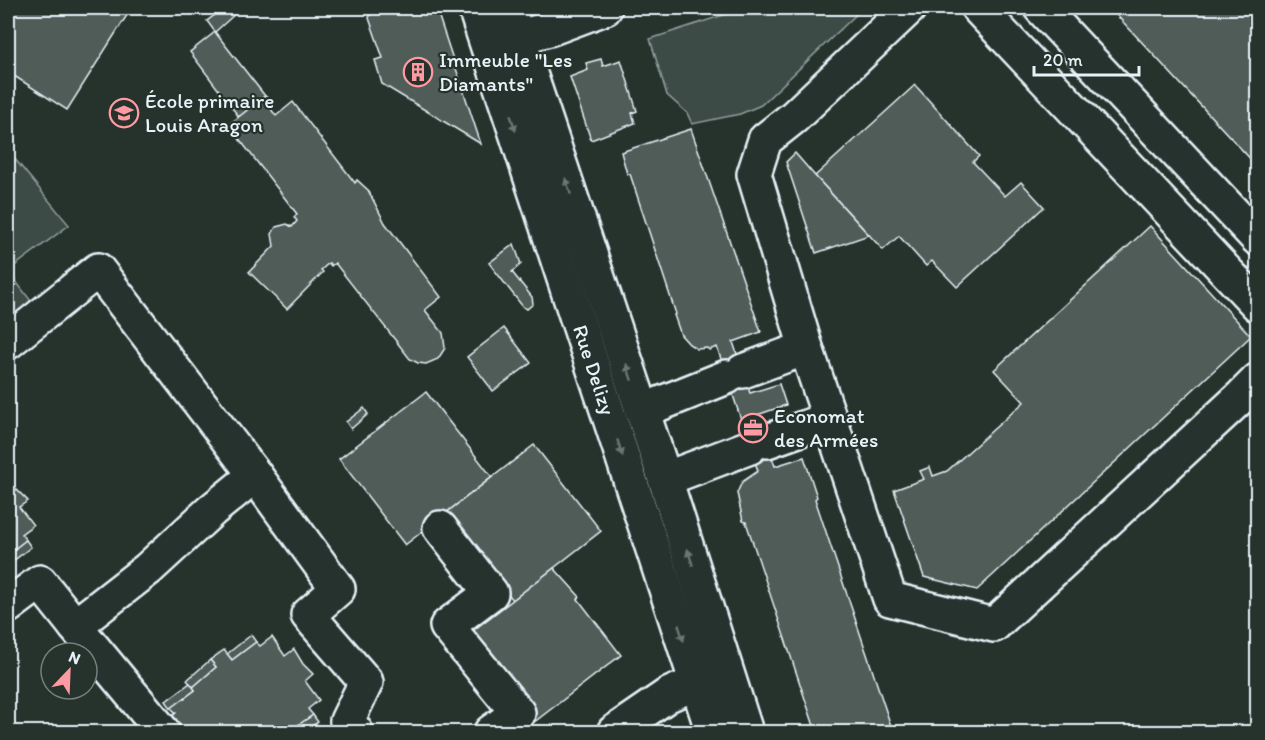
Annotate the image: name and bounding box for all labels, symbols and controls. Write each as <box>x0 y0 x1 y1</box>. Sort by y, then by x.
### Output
scale bar <box>1034 39 1139 77</box>
place label: Immeuble "Les Diamants" <box>439 47 572 96</box>
text: 20 m <box>1043 49 1083 71</box>
building icon: Immeuble "Les Diamants" <box>402 56 434 88</box>
place label: École primaire Louis Aragon <box>145 88 274 137</box>
school or university icon: École primaire Louis Aragon <box>108 97 140 129</box>
one-way arrow <box>509 114 518 132</box>
one-way arrow <box>563 177 572 195</box>
street label: Rue Delizy <box>568 322 621 418</box>
one-way arrow <box>624 363 633 381</box>
place label: Economat des Armées <box>774 403 878 452</box>
office icon: Economat des Armées <box>737 412 769 444</box>
one-way arrow <box>616 439 626 457</box>
one-way arrow <box>685 548 694 566</box>
one-way arrow <box>677 624 686 642</box>
north arrow <box>39 641 99 701</box>
text: N <box>66 647 83 669</box>

